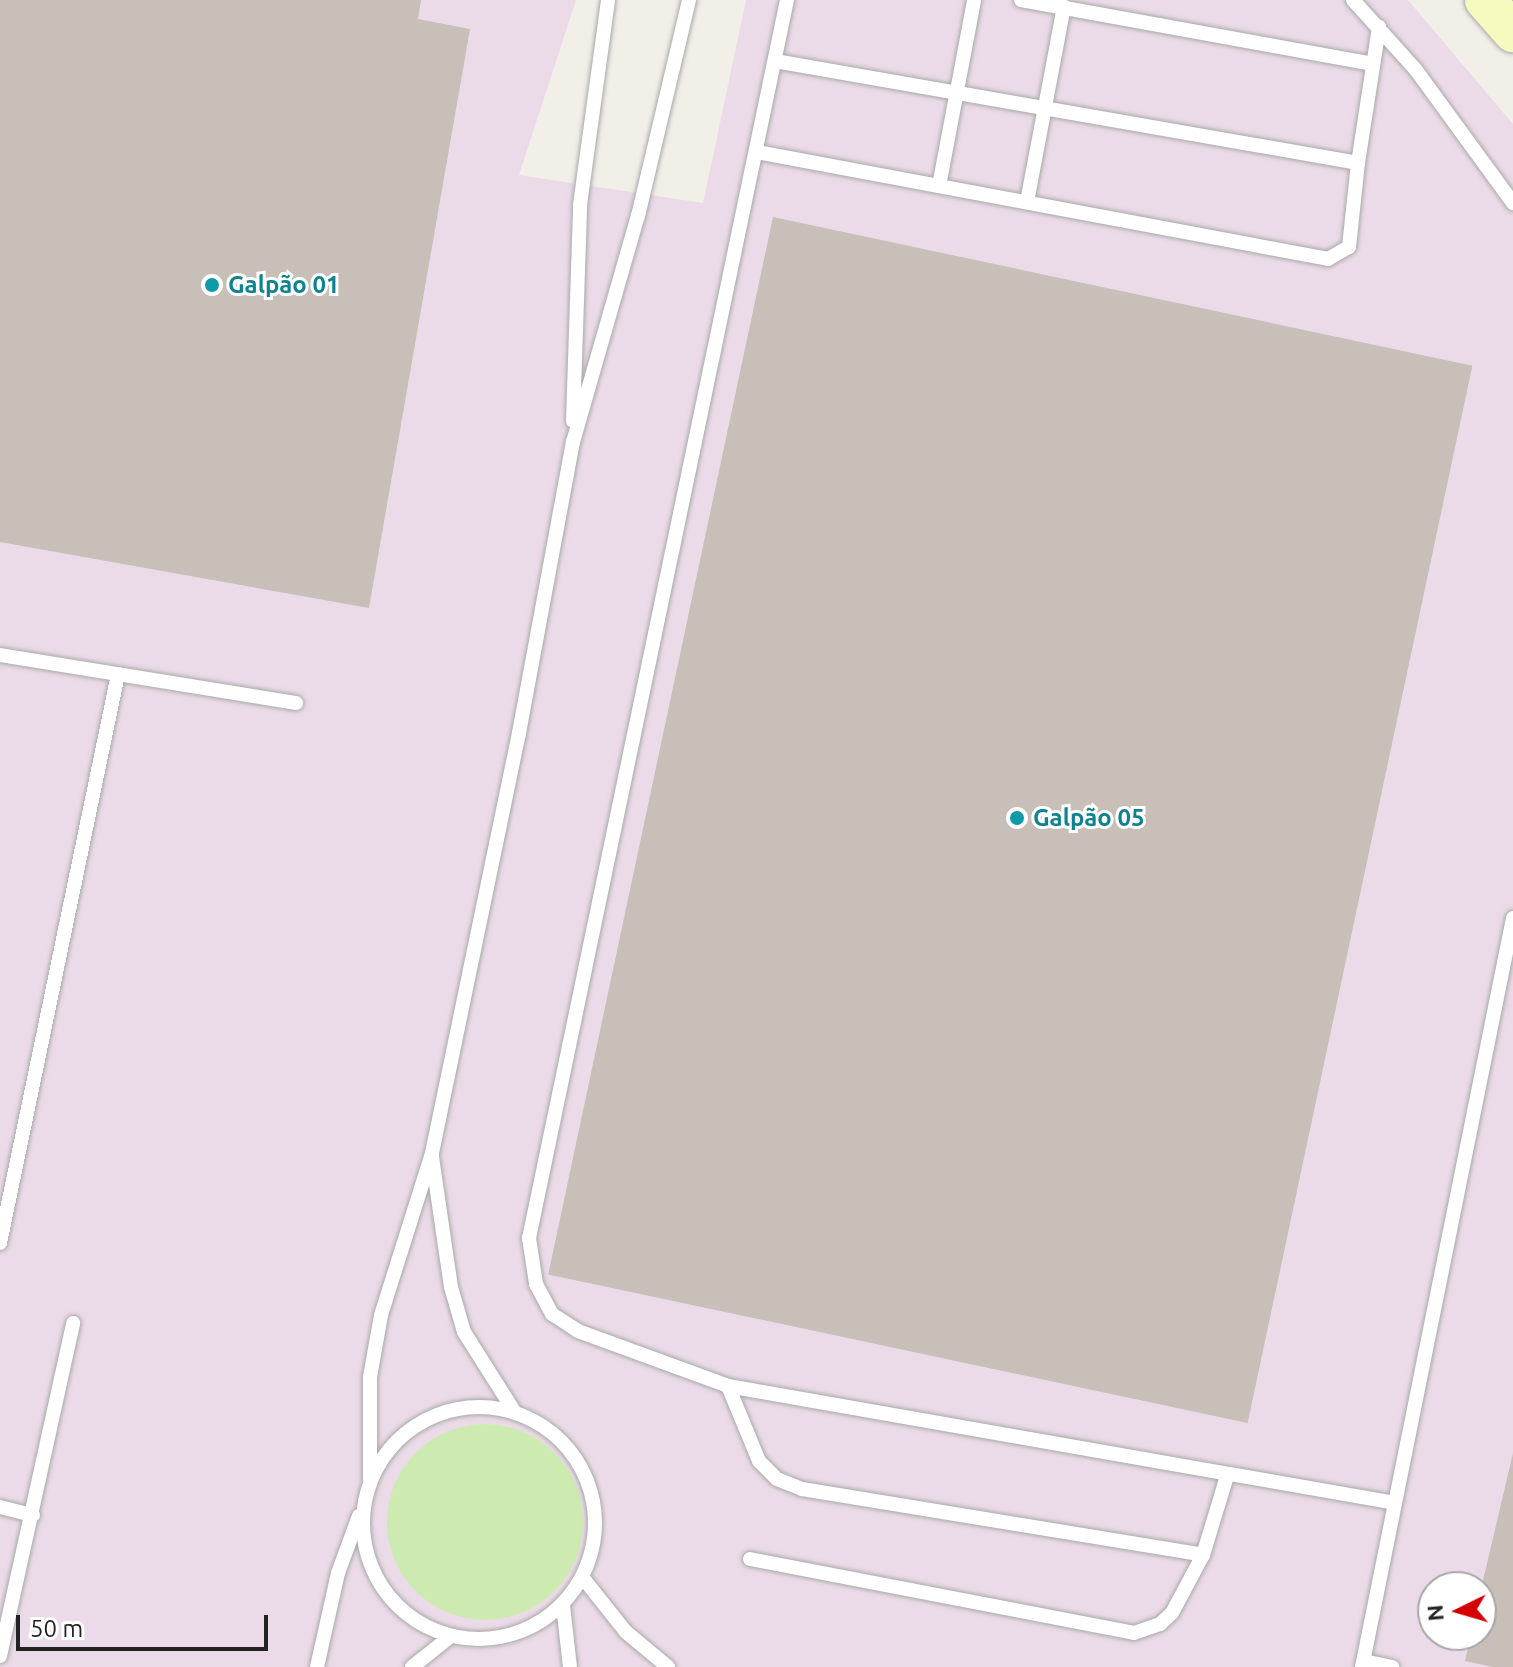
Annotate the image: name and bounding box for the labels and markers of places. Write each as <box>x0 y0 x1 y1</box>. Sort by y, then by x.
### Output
place label: Galpão 01 <box>228 271 340 299</box>
marker: Galpão 01 <box>203 276 221 294</box>
place label: Galpão 05 <box>1033 804 1145 832</box>
marker: Galpão 05 <box>1008 809 1026 827</box>

